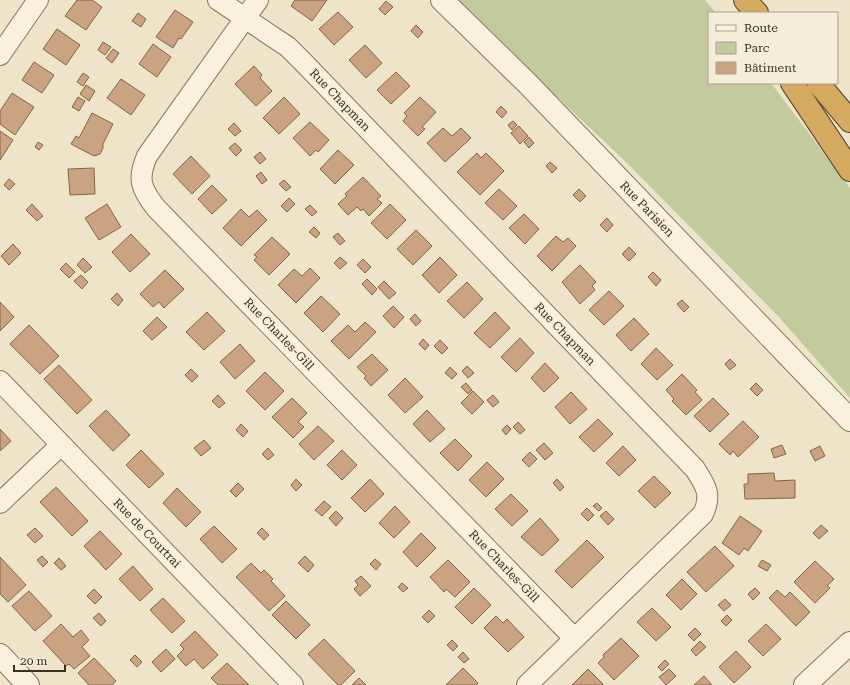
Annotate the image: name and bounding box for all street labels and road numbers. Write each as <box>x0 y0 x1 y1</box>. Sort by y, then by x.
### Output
street label: Rue Chapman <box>307 66 373 134</box>
street label: Rue Parisien <box>617 178 677 240</box>
street label: Rue Charles-Gill <box>241 295 317 373</box>
street label: Rue Chapman <box>532 300 598 368</box>
street label: Rue de Courtrai <box>110 495 184 571</box>
street label: Rue Charles-Gill <box>466 527 542 605</box>

